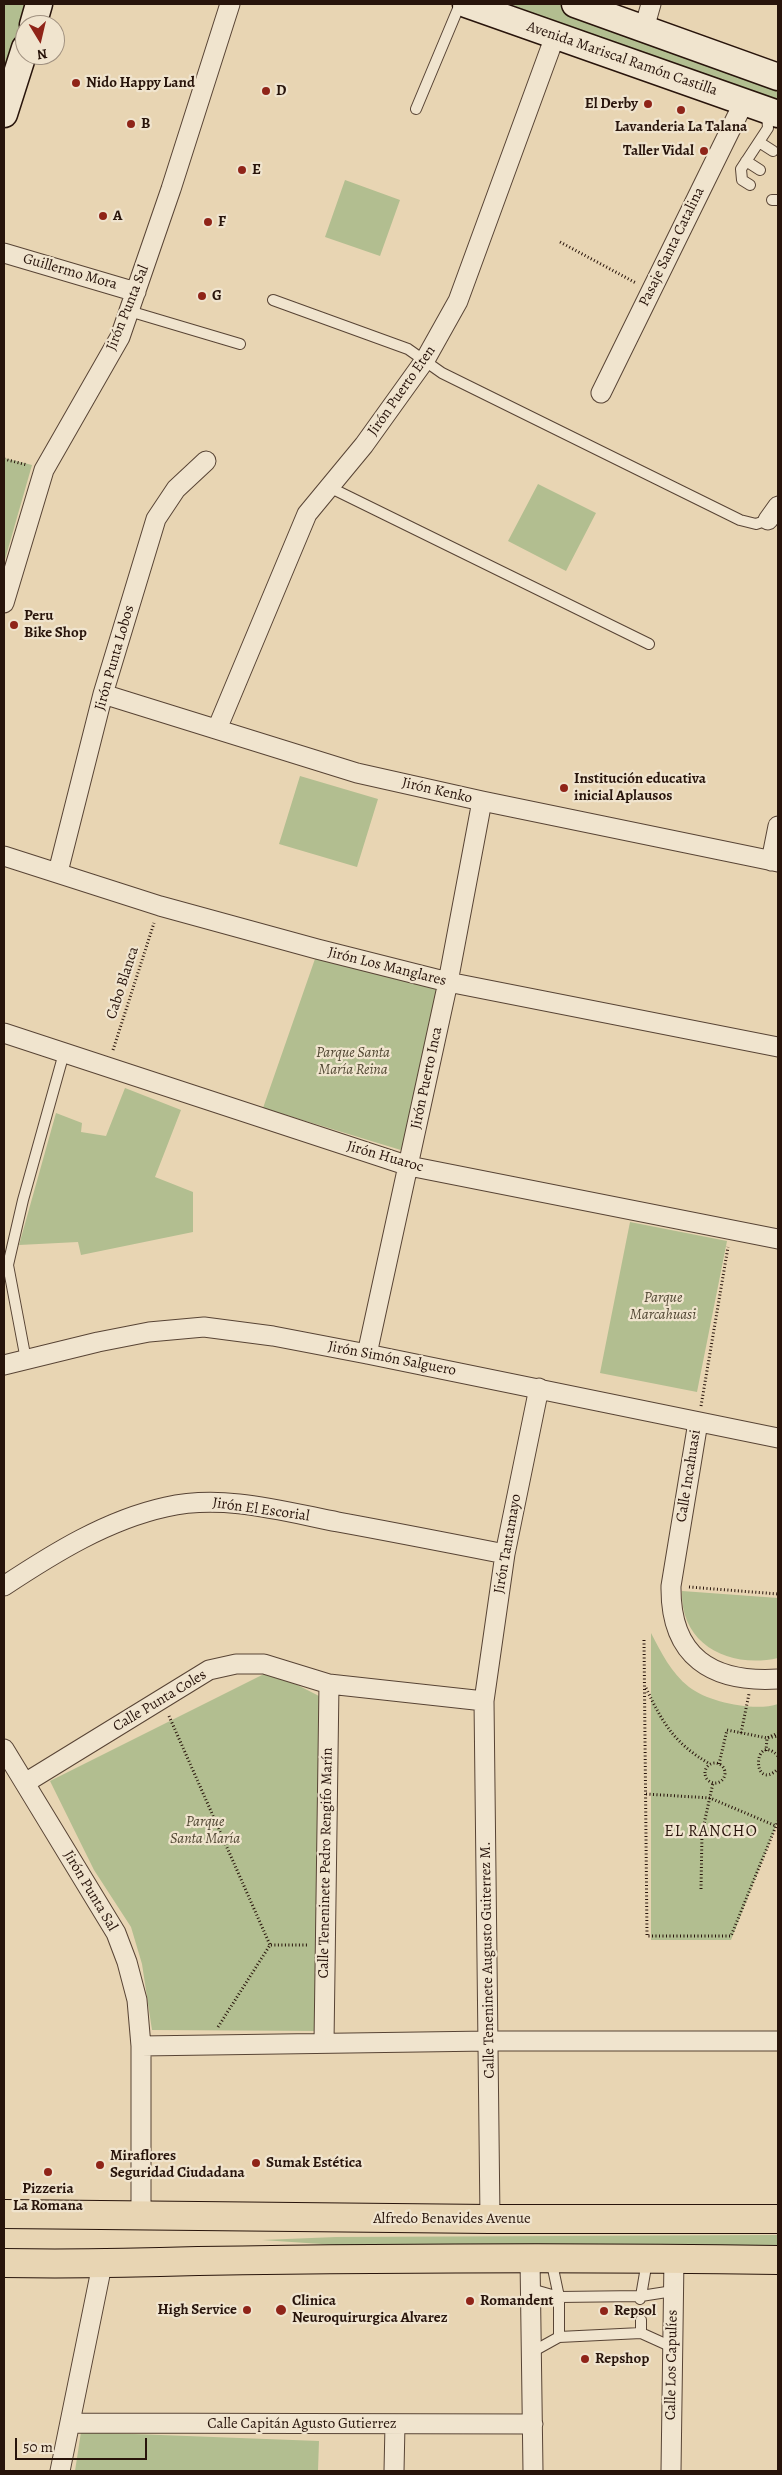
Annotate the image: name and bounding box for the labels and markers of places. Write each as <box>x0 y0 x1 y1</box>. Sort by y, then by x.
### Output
place label: Nido Happy Land <box>86 74 195 92</box>
marker: Nido Happy Land <box>70 77 82 89</box>
place label: D <box>276 82 286 100</box>
marker: D <box>260 85 272 97</box>
place label: El Derby <box>585 95 638 113</box>
marker: El Derby <box>642 98 654 110</box>
marker: Lavanderia La Talana <box>675 104 687 116</box>
place label: B <box>141 115 150 133</box>
marker: B <box>125 118 137 130</box>
place label: Lavanderia La Talana <box>615 118 747 136</box>
place label: Taller Vidal <box>623 142 694 160</box>
marker: Taller Vidal <box>698 145 710 157</box>
place label: E <box>252 161 261 179</box>
marker: E <box>236 164 248 176</box>
place label: A <box>113 207 122 225</box>
marker: A <box>97 210 109 222</box>
place label: F <box>218 213 226 231</box>
marker: F <box>202 216 214 228</box>
place label: G <box>212 287 222 305</box>
marker: G <box>196 290 208 302</box>
place label: Peru Bike Shop <box>24 607 87 642</box>
marker: Peru Bike Shop <box>8 619 20 631</box>
place label: Institución educativa inicial Aplausos <box>574 770 706 805</box>
marker: Institución educativa inicial Aplausos <box>558 782 570 794</box>
place label: Miraflores Seguridad Ciudadana <box>110 2147 245 2182</box>
place label: Sumak Estética <box>266 2154 362 2172</box>
marker: Sumak Estética <box>250 2157 262 2169</box>
marker: Miraflores Seguridad Ciudadana <box>94 2159 106 2171</box>
marker: Pizzeria La Romana <box>42 2166 54 2178</box>
place label: Pizzeria La Romana <box>13 2180 83 2215</box>
place label: Clinica Neuroquirurgica Alvarez <box>292 2292 448 2327</box>
place label: Romandent <box>480 2292 554 2310</box>
marker: Romandent <box>464 2295 476 2307</box>
place label: High Service <box>157 2301 237 2319</box>
place label: Repsol <box>614 2302 656 2320</box>
marker: Clinica Neuroquirurgica Alvarez <box>274 2303 288 2317</box>
marker: High Service <box>241 2304 253 2316</box>
marker: Repsol <box>598 2305 610 2317</box>
place label: Repshop <box>595 2350 649 2368</box>
marker: Repshop <box>579 2353 591 2365</box>

